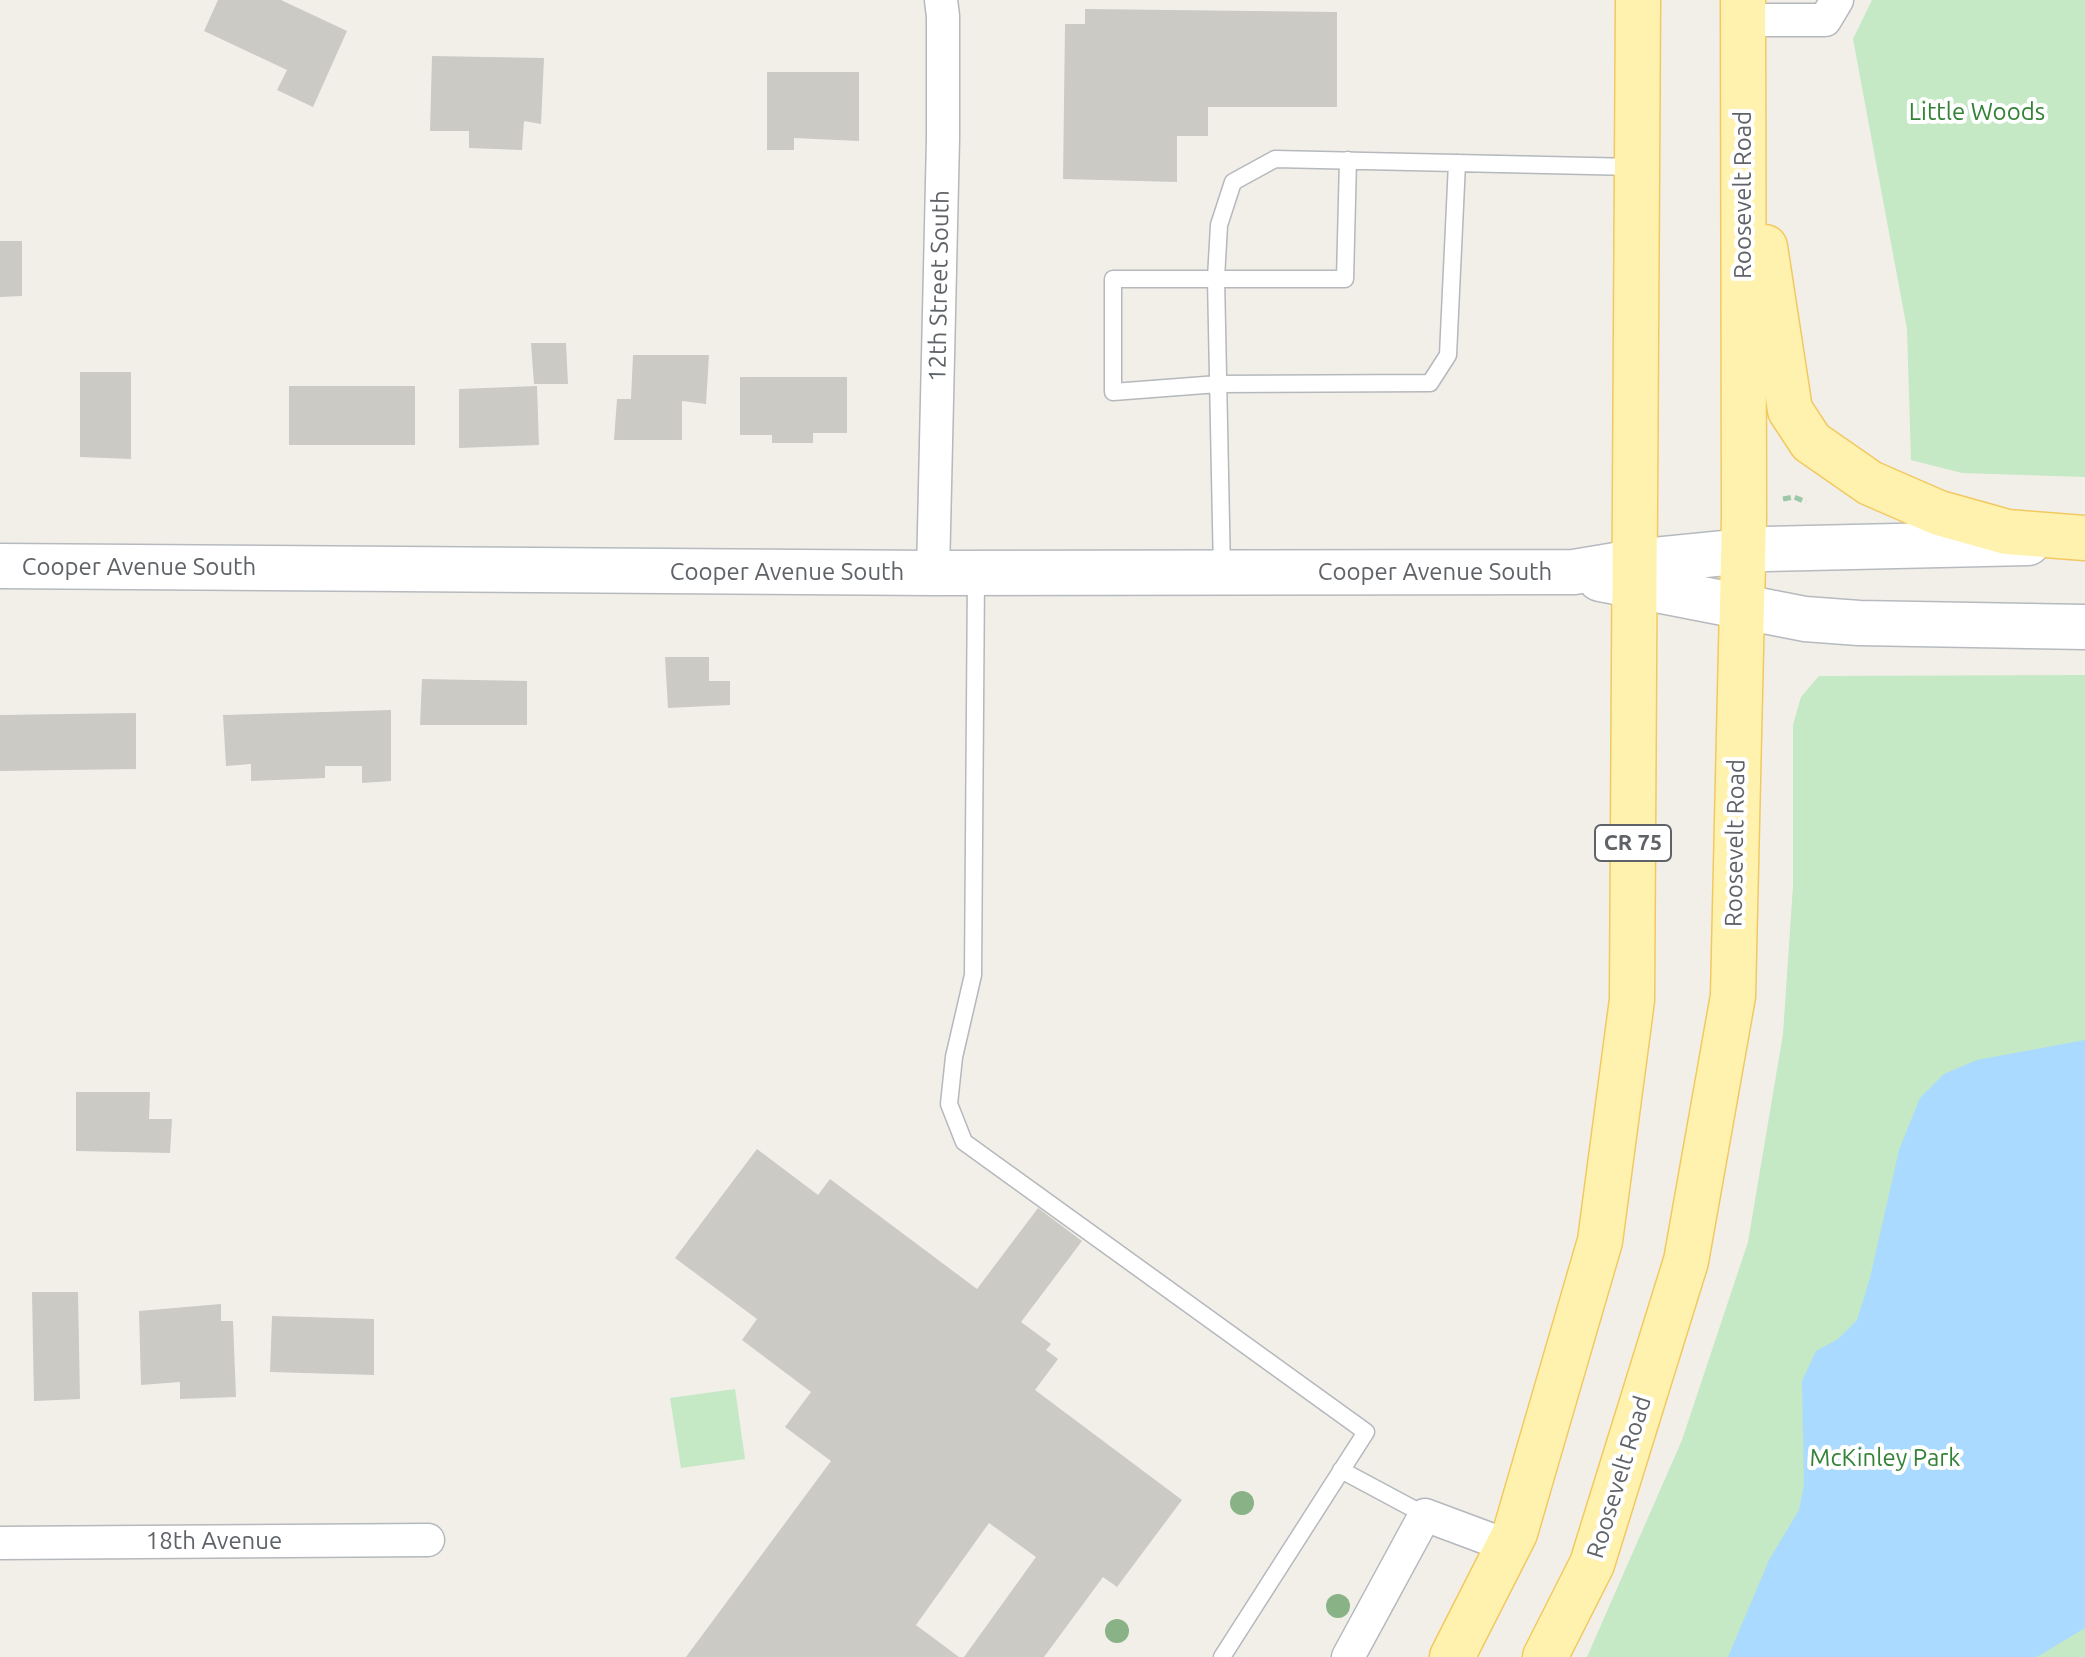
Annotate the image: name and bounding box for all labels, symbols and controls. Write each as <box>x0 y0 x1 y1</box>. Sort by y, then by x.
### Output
park label: Little Woods <box>1909 98 2045 126</box>
street label: Roosevelt Road <box>1729 111 1757 279</box>
street label: 12th Street South <box>923 190 955 382</box>
street label: Cooper Avenue South <box>22 553 256 581</box>
street label: Cooper Avenue South <box>670 558 904 586</box>
street label: Cooper Avenue South <box>1318 558 1552 586</box>
street label: Roosevelt Road <box>1719 759 1751 927</box>
road number: CR 75 <box>1595 825 1671 861</box>
street label: Roosevelt Road <box>1581 1392 1657 1562</box>
park label: McKinley Park <box>1810 1444 1960 1472</box>
street label: 18th Avenue <box>146 1527 282 1555</box>

